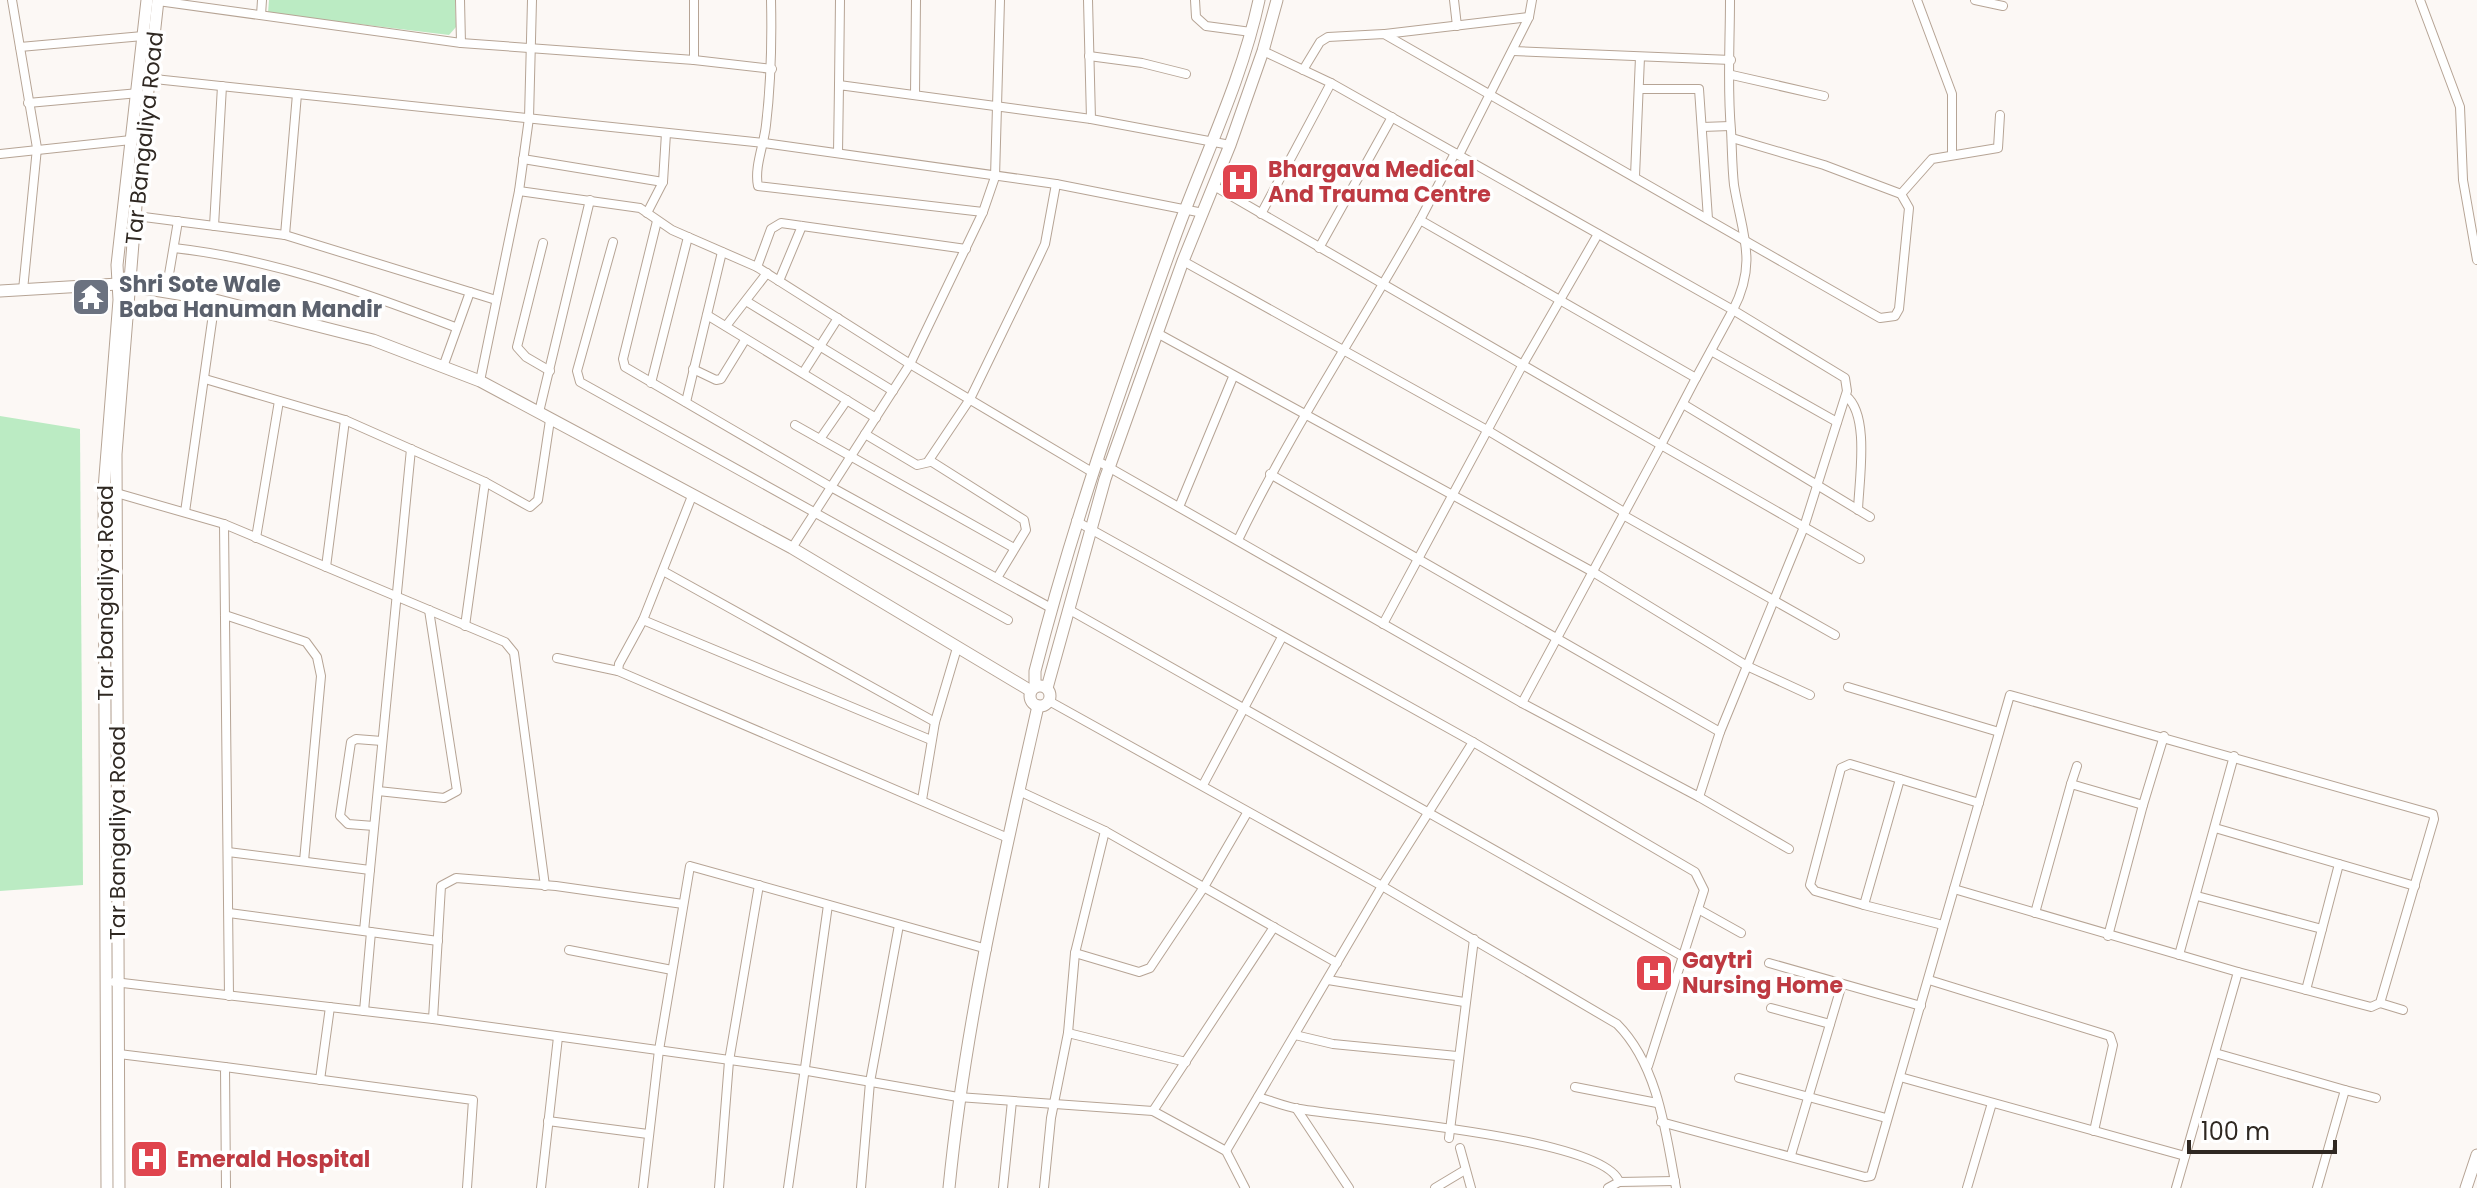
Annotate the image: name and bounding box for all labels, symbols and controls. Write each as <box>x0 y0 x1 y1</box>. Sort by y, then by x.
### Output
street label: Tar Bangaliya Road <box>118 30 171 246</box>
place label: Bhargava Medical And Trauma Centre <box>1268 154 1491 210</box>
hospital icon: Bhargava Medical And Trauma Centre <box>1219 161 1261 203</box>
place label: Shri Sote Wale Baba Hanuman Mandir <box>119 269 382 325</box>
temple icon: Shri Sote Wale Baba Hanuman Mandir <box>70 276 112 318</box>
street label: Tar bangaliya Road <box>90 485 121 701</box>
street label: Tar Bangaliya Road <box>102 726 133 940</box>
place label: Gaytri Nursing Home <box>1682 945 1843 1001</box>
hospital icon: Gaytri Nursing Home <box>1633 952 1675 994</box>
scale bar <box>2189 1104 2335 1154</box>
text: 100 m <box>2201 1115 2270 1148</box>
hospital icon: Emerald Hospital <box>128 1138 170 1180</box>
place label: Emerald Hospital <box>177 1144 370 1175</box>

